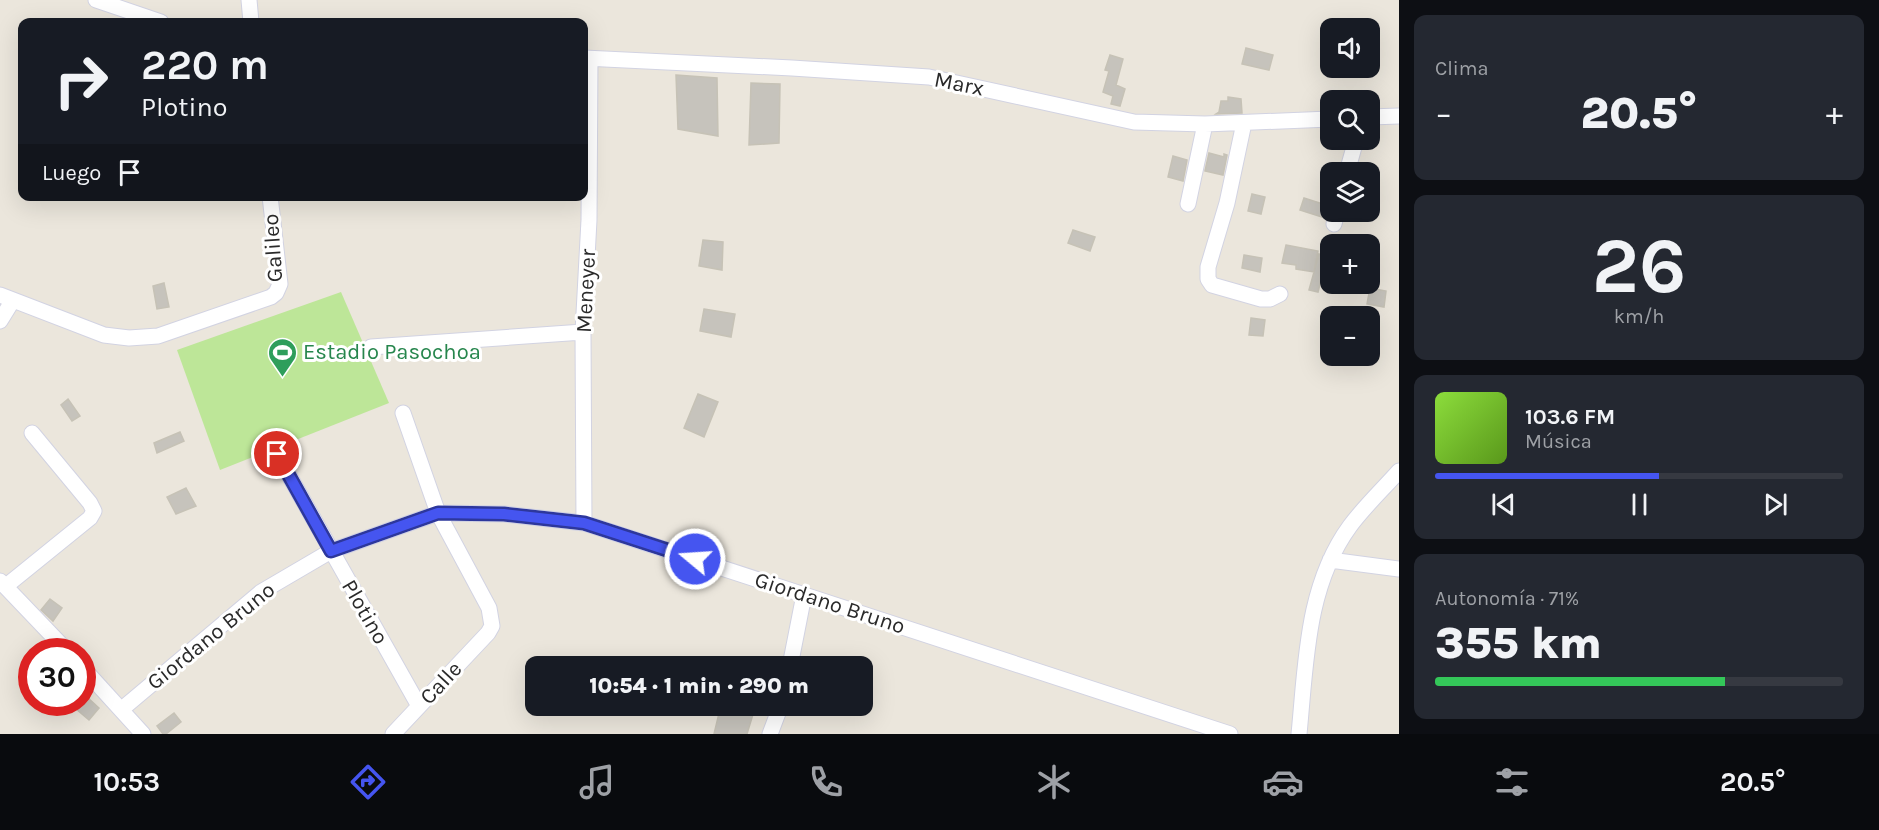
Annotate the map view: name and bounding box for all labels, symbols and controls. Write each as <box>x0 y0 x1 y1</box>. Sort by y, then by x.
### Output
map controls <box>1320 18 1380 366</box>
button: sound <box>1320 18 1380 78</box>
text: 220 m <box>141 40 269 90</box>
icon: right <box>42 42 120 120</box>
text: Clima <box>1435 57 1489 80</box>
street label: Marx <box>932 66 986 102</box>
text: 20.5° <box>1581 87 1697 139</box>
button: search <box>1320 90 1380 150</box>
text: Plotino <box>141 91 228 123</box>
text: − <box>1435 94 1452 132</box>
text: + <box>1826 94 1843 132</box>
icon: arrive <box>113 156 146 189</box>
text: Luego <box>42 160 101 186</box>
button: layers <box>1320 162 1380 222</box>
street label: Galileo <box>258 213 288 283</box>
text: 26 <box>1592 220 1686 312</box>
button: + <box>1320 234 1380 294</box>
street label: Meneyer <box>571 248 601 334</box>
text: km/h <box>1614 305 1664 328</box>
button: − <box>1320 306 1380 366</box>
sports icon: Estadio Pasochoa <box>266 336 298 378</box>
place label: Estadio Pasochoa <box>303 339 481 365</box>
text: 103.6 FM <box>1525 404 1615 430</box>
pin <box>251 428 302 479</box>
text: Música <box>1525 430 1592 453</box>
icon: arrive <box>260 437 293 470</box>
icon: previous <box>1487 488 1520 521</box>
icon: pause <box>1623 488 1656 521</box>
icon: next <box>1759 488 1792 521</box>
position arrow <box>663 527 727 591</box>
street label: Giordano Bruno <box>752 566 908 640</box>
street label: Plotino <box>336 575 394 649</box>
street label: Giordano Bruno <box>142 577 280 695</box>
text: Autonomía · 71% <box>1435 587 1579 610</box>
text: 355 km <box>1435 617 1602 669</box>
speed limit sign: 30 <box>18 638 96 716</box>
street label: Calle <box>415 656 467 710</box>
text: 10:54 · 1 min · 290 m <box>589 673 809 699</box>
icon: directions <box>347 761 389 803</box>
icon: music <box>576 761 618 803</box>
icon: phone <box>805 761 847 803</box>
icon: climate <box>1033 761 1075 803</box>
icon: car <box>1262 761 1304 803</box>
icon: filters <box>1491 761 1533 803</box>
text: 10:53 <box>93 766 160 798</box>
text: 20.5° <box>1720 766 1785 798</box>

